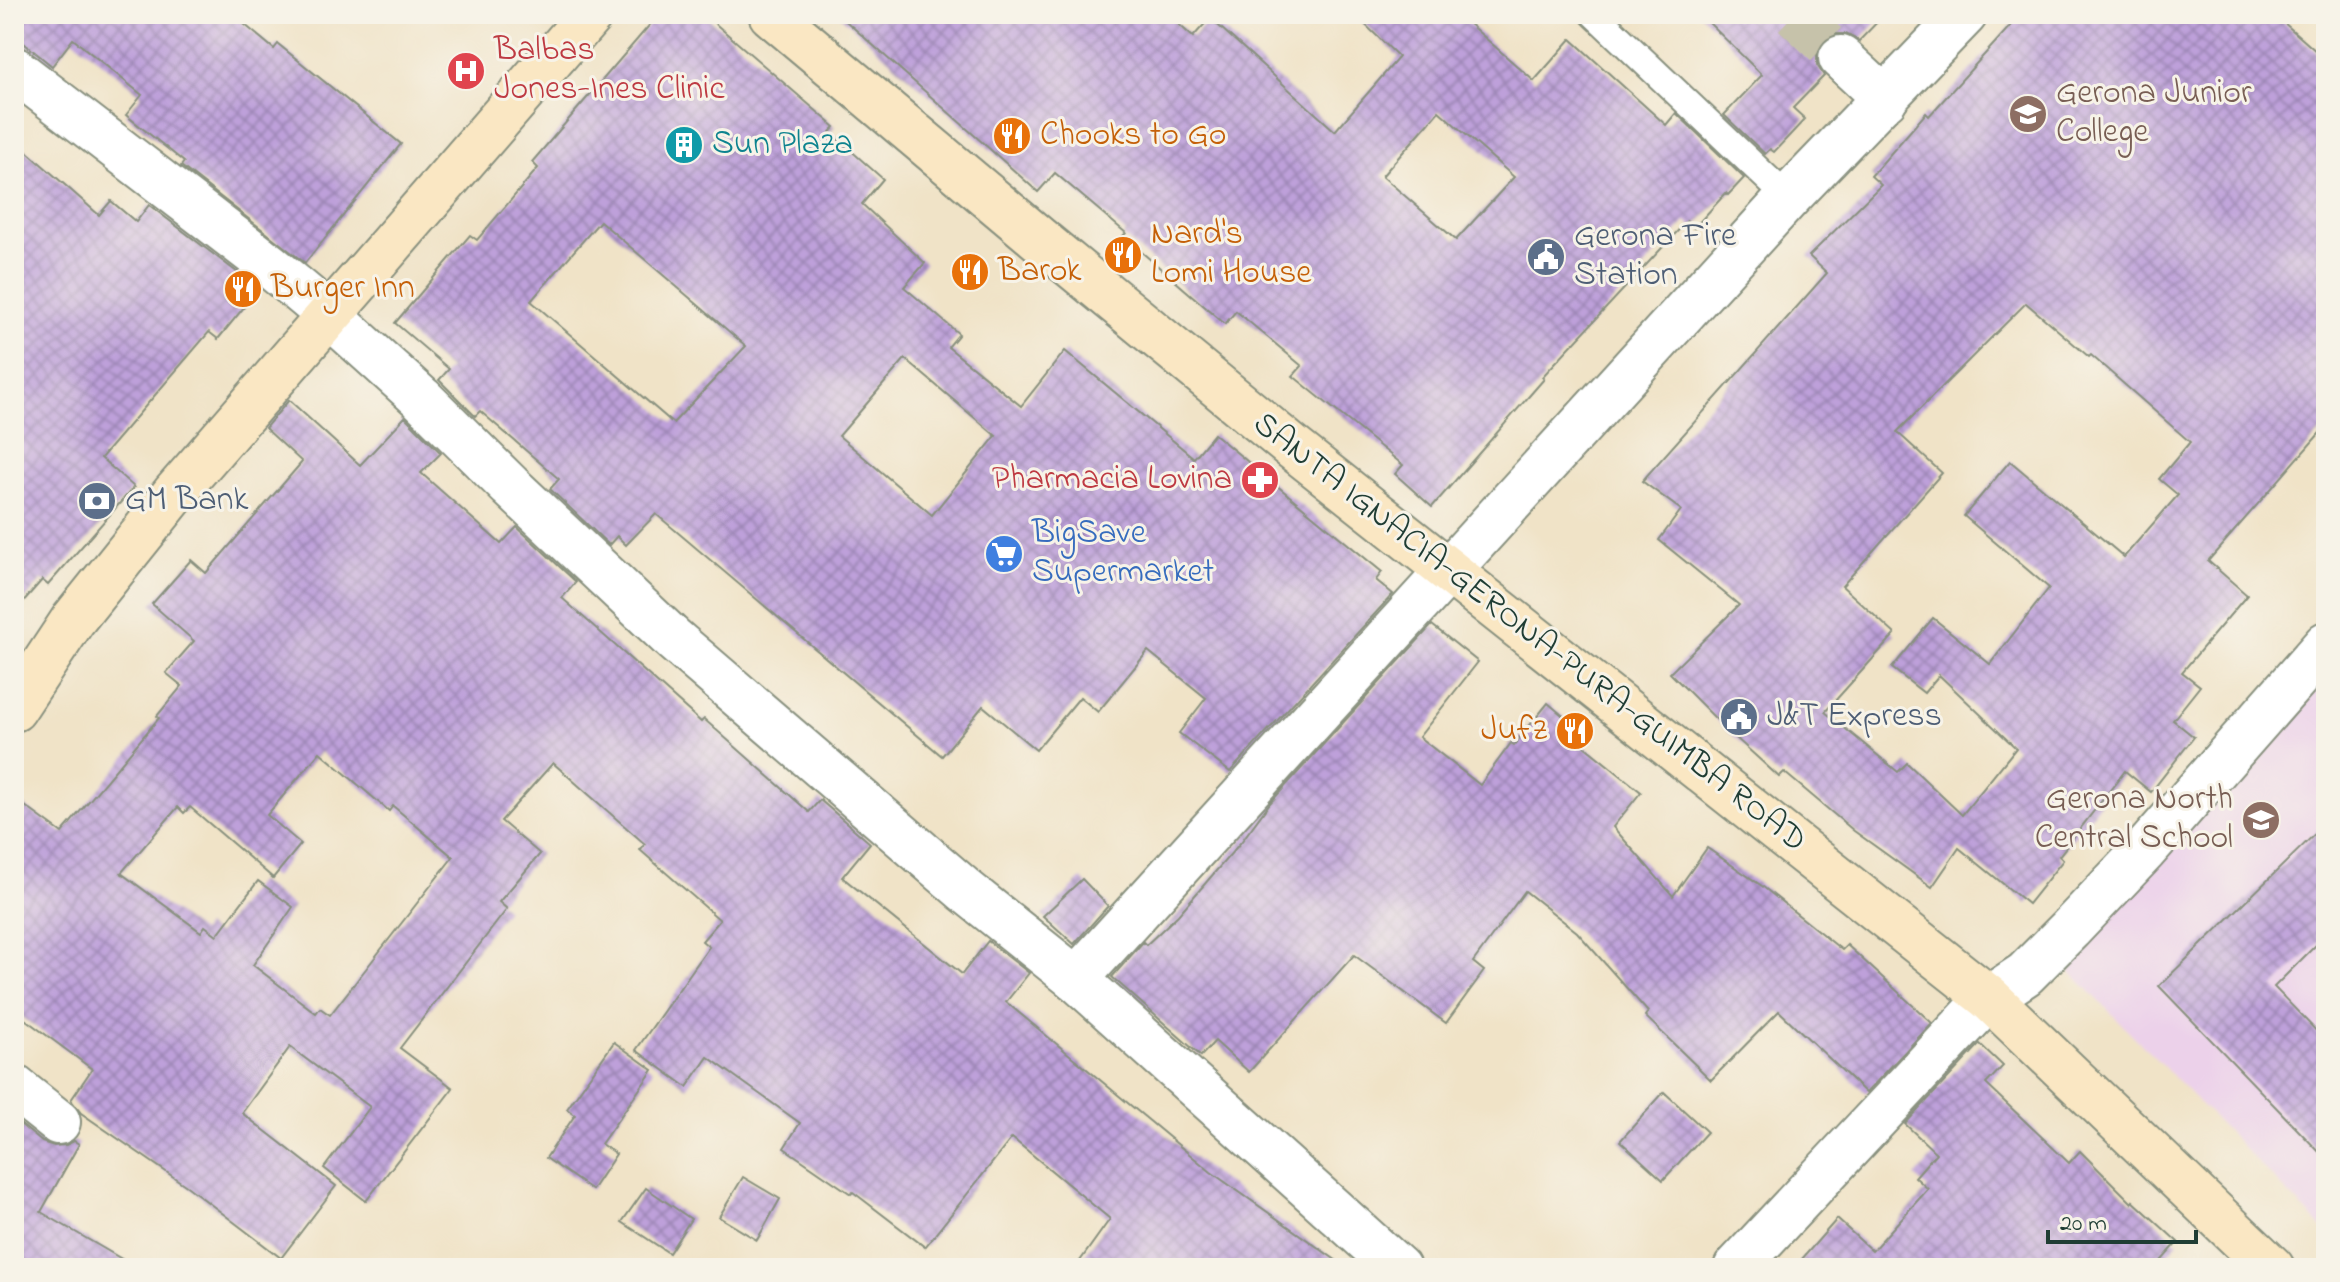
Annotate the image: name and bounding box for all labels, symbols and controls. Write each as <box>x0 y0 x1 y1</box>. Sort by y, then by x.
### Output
place label: Balbas Jones-Ines Clinic <box>493 26 725 115</box>
hospital icon: Balbas Jones-Ines Clinic <box>445 50 487 92</box>
place label: Gerona Junior College <box>2056 69 2252 158</box>
school or university icon: Gerona Junior College <box>2007 93 2049 135</box>
place label: Chooks to Go <box>1040 111 1226 161</box>
restaurant icon: Chooks to Go <box>991 115 1033 157</box>
place label: Sun Plaza <box>712 120 853 170</box>
building icon: Sun Plaza <box>663 124 705 166</box>
place label: Nard's Lomi House <box>1151 210 1312 299</box>
place label: Gerona Fire Station <box>1574 212 1737 301</box>
restaurant icon: Nard's Lomi House <box>1102 234 1144 276</box>
public building icon: Gerona Fire Station <box>1525 236 1567 278</box>
place label: Barok <box>997 247 1081 297</box>
restaurant icon: Barok <box>949 251 991 293</box>
place label: Burger Inn <box>270 264 415 314</box>
restaurant icon: Burger Inn <box>222 268 264 310</box>
street label: SANTA IGNACIA-GERONA-PURA-GUIMBA ROAD <box>1241 401 1817 865</box>
place label: Pharmacia Lovina <box>992 455 1232 505</box>
pharmacy icon: Pharmacia Lovina <box>1239 459 1281 501</box>
place label: GM Bank <box>125 476 248 526</box>
bank icon: GM Bank <box>76 480 118 522</box>
place label: BigSave Supermarket <box>1031 509 1214 598</box>
supermarket icon: BigSave Supermarket <box>983 533 1025 575</box>
place label: J&T Express <box>1767 692 1942 742</box>
public building icon: J&T Express <box>1718 696 1760 738</box>
place label: Jufz <box>1481 706 1548 756</box>
restaurant icon: Jufz <box>1554 710 1596 752</box>
place label: Gerona North Central School <box>2035 775 2233 864</box>
school or university icon: Gerona North Central School <box>2240 799 2282 841</box>
scale bar <box>2048 1194 2196 1244</box>
text: 20 m <box>2060 1207 2107 1242</box>

